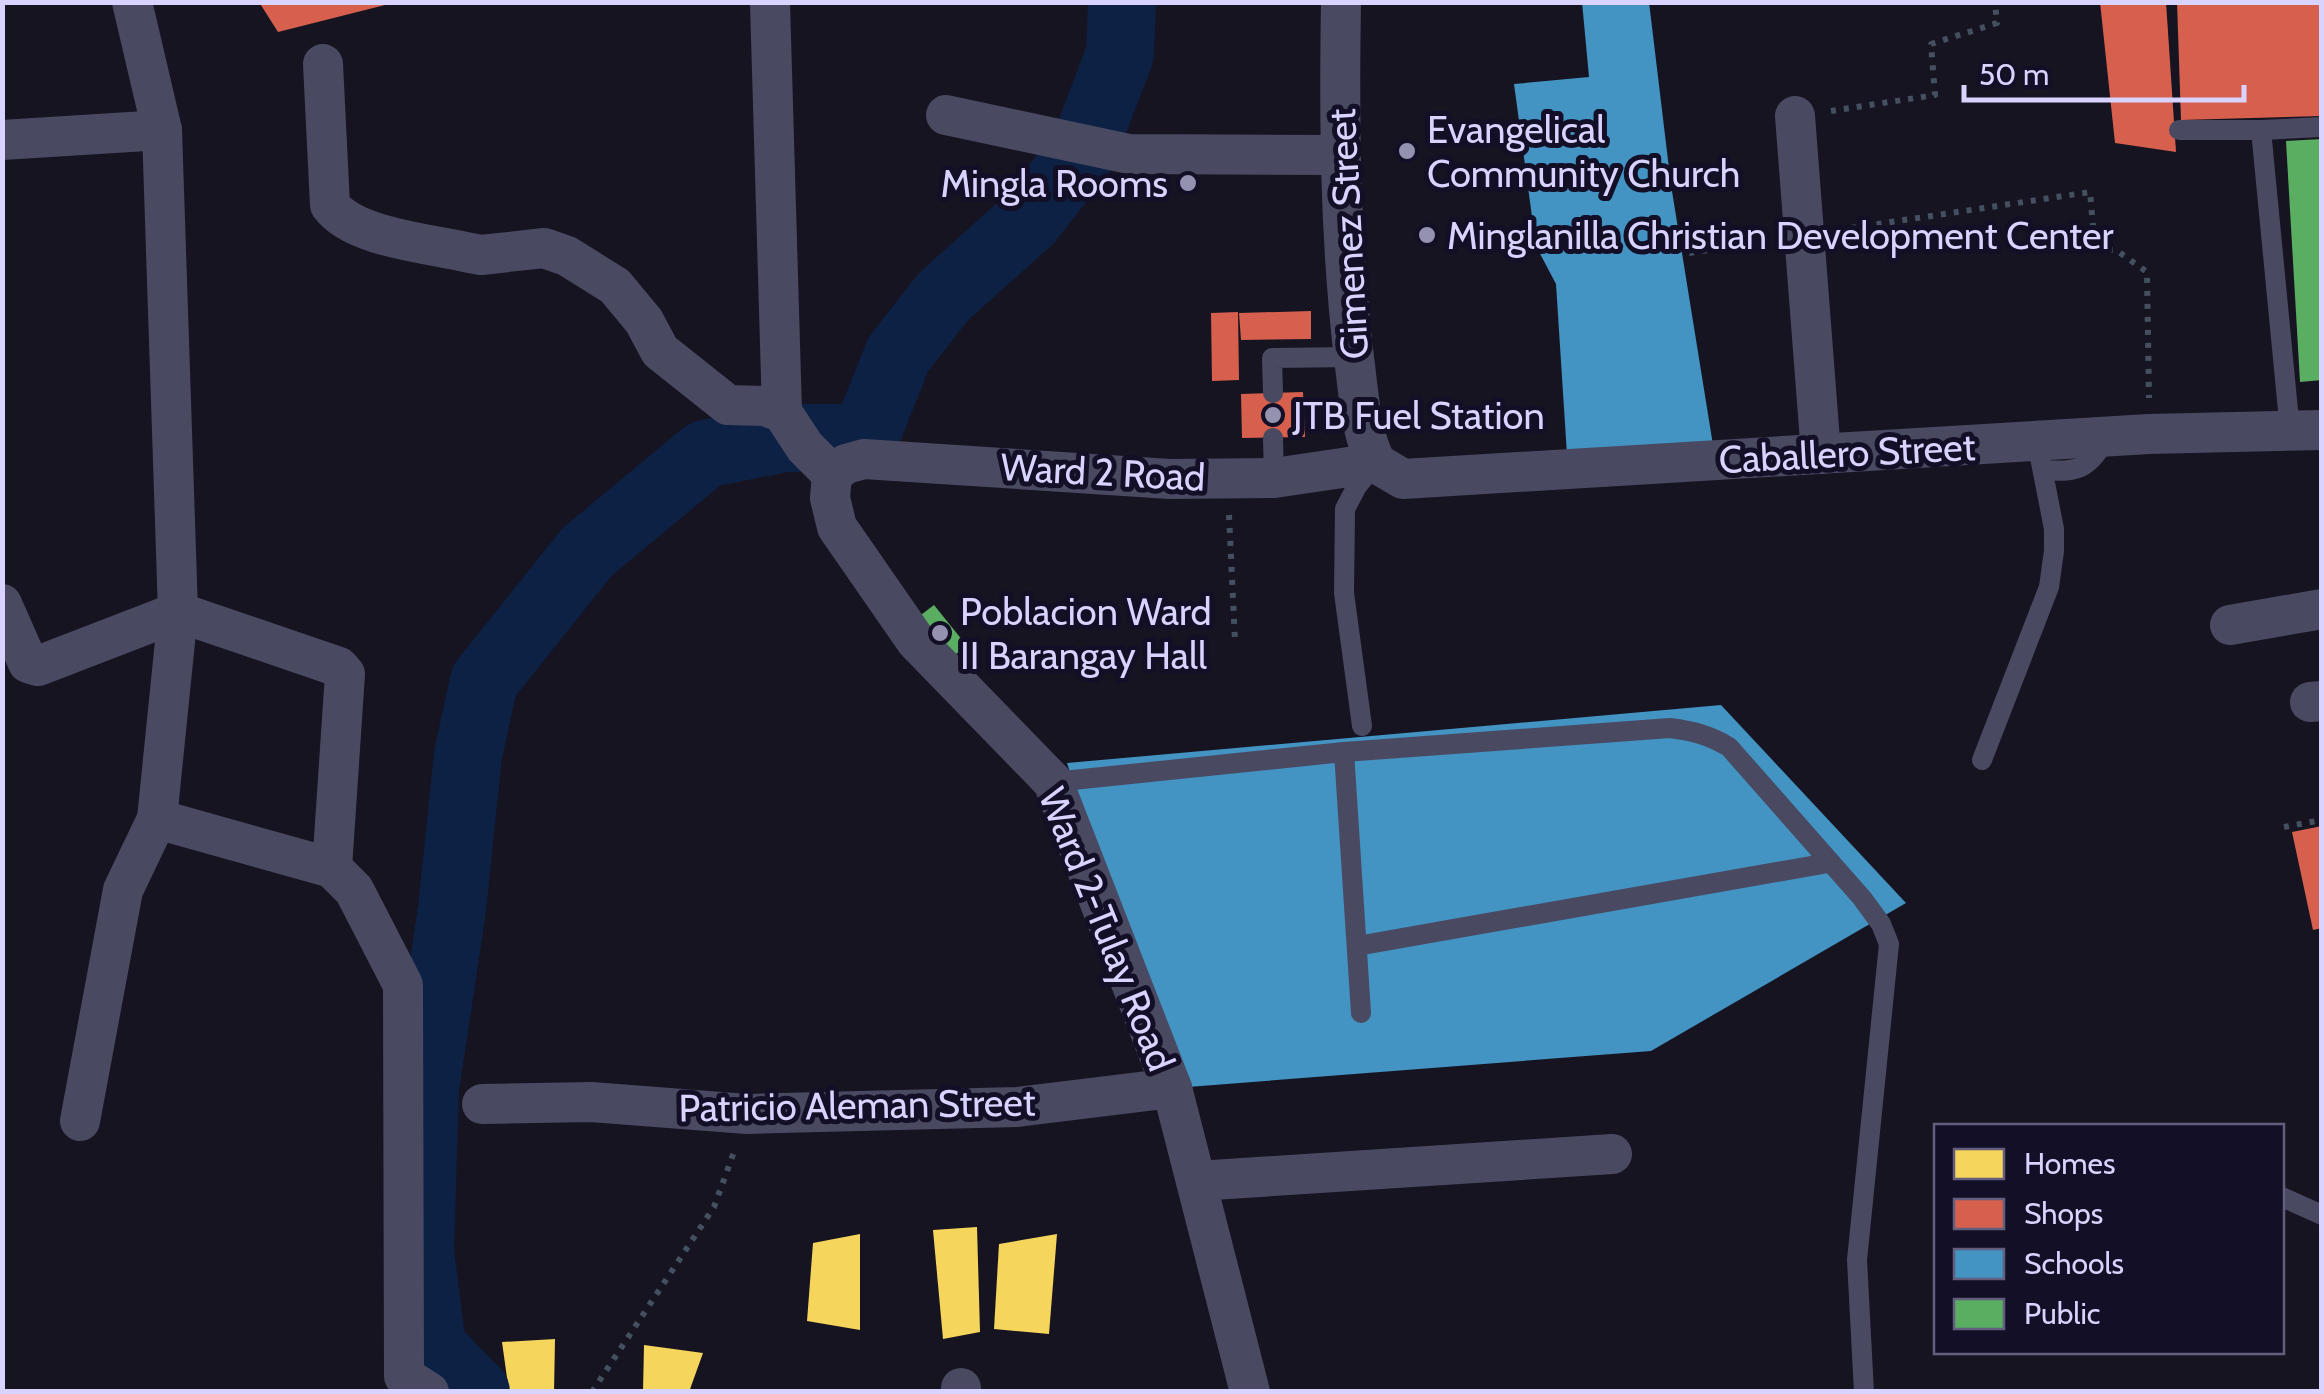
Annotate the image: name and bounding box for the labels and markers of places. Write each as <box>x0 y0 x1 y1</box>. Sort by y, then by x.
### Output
place label: Evangelical Community Church <box>1427 106 1740 197</box>
marker: Evangelical Community Church <box>1396 140 1418 162</box>
place label: Mingla Rooms <box>940 160 1168 207</box>
marker: Mingla Rooms <box>1177 172 1199 194</box>
place label: Minglanilla Christian Development Center <box>1447 212 2113 259</box>
marker: Minglanilla Christian Development Center <box>1416 224 1438 246</box>
place label: JTB Fuel Station <box>1292 392 1545 439</box>
marker: JTB Fuel Station <box>1262 404 1284 426</box>
place label: Poblacion Ward II Barangay Hall <box>960 588 1212 679</box>
marker: Poblacion Ward II Barangay Hall <box>929 622 951 644</box>

